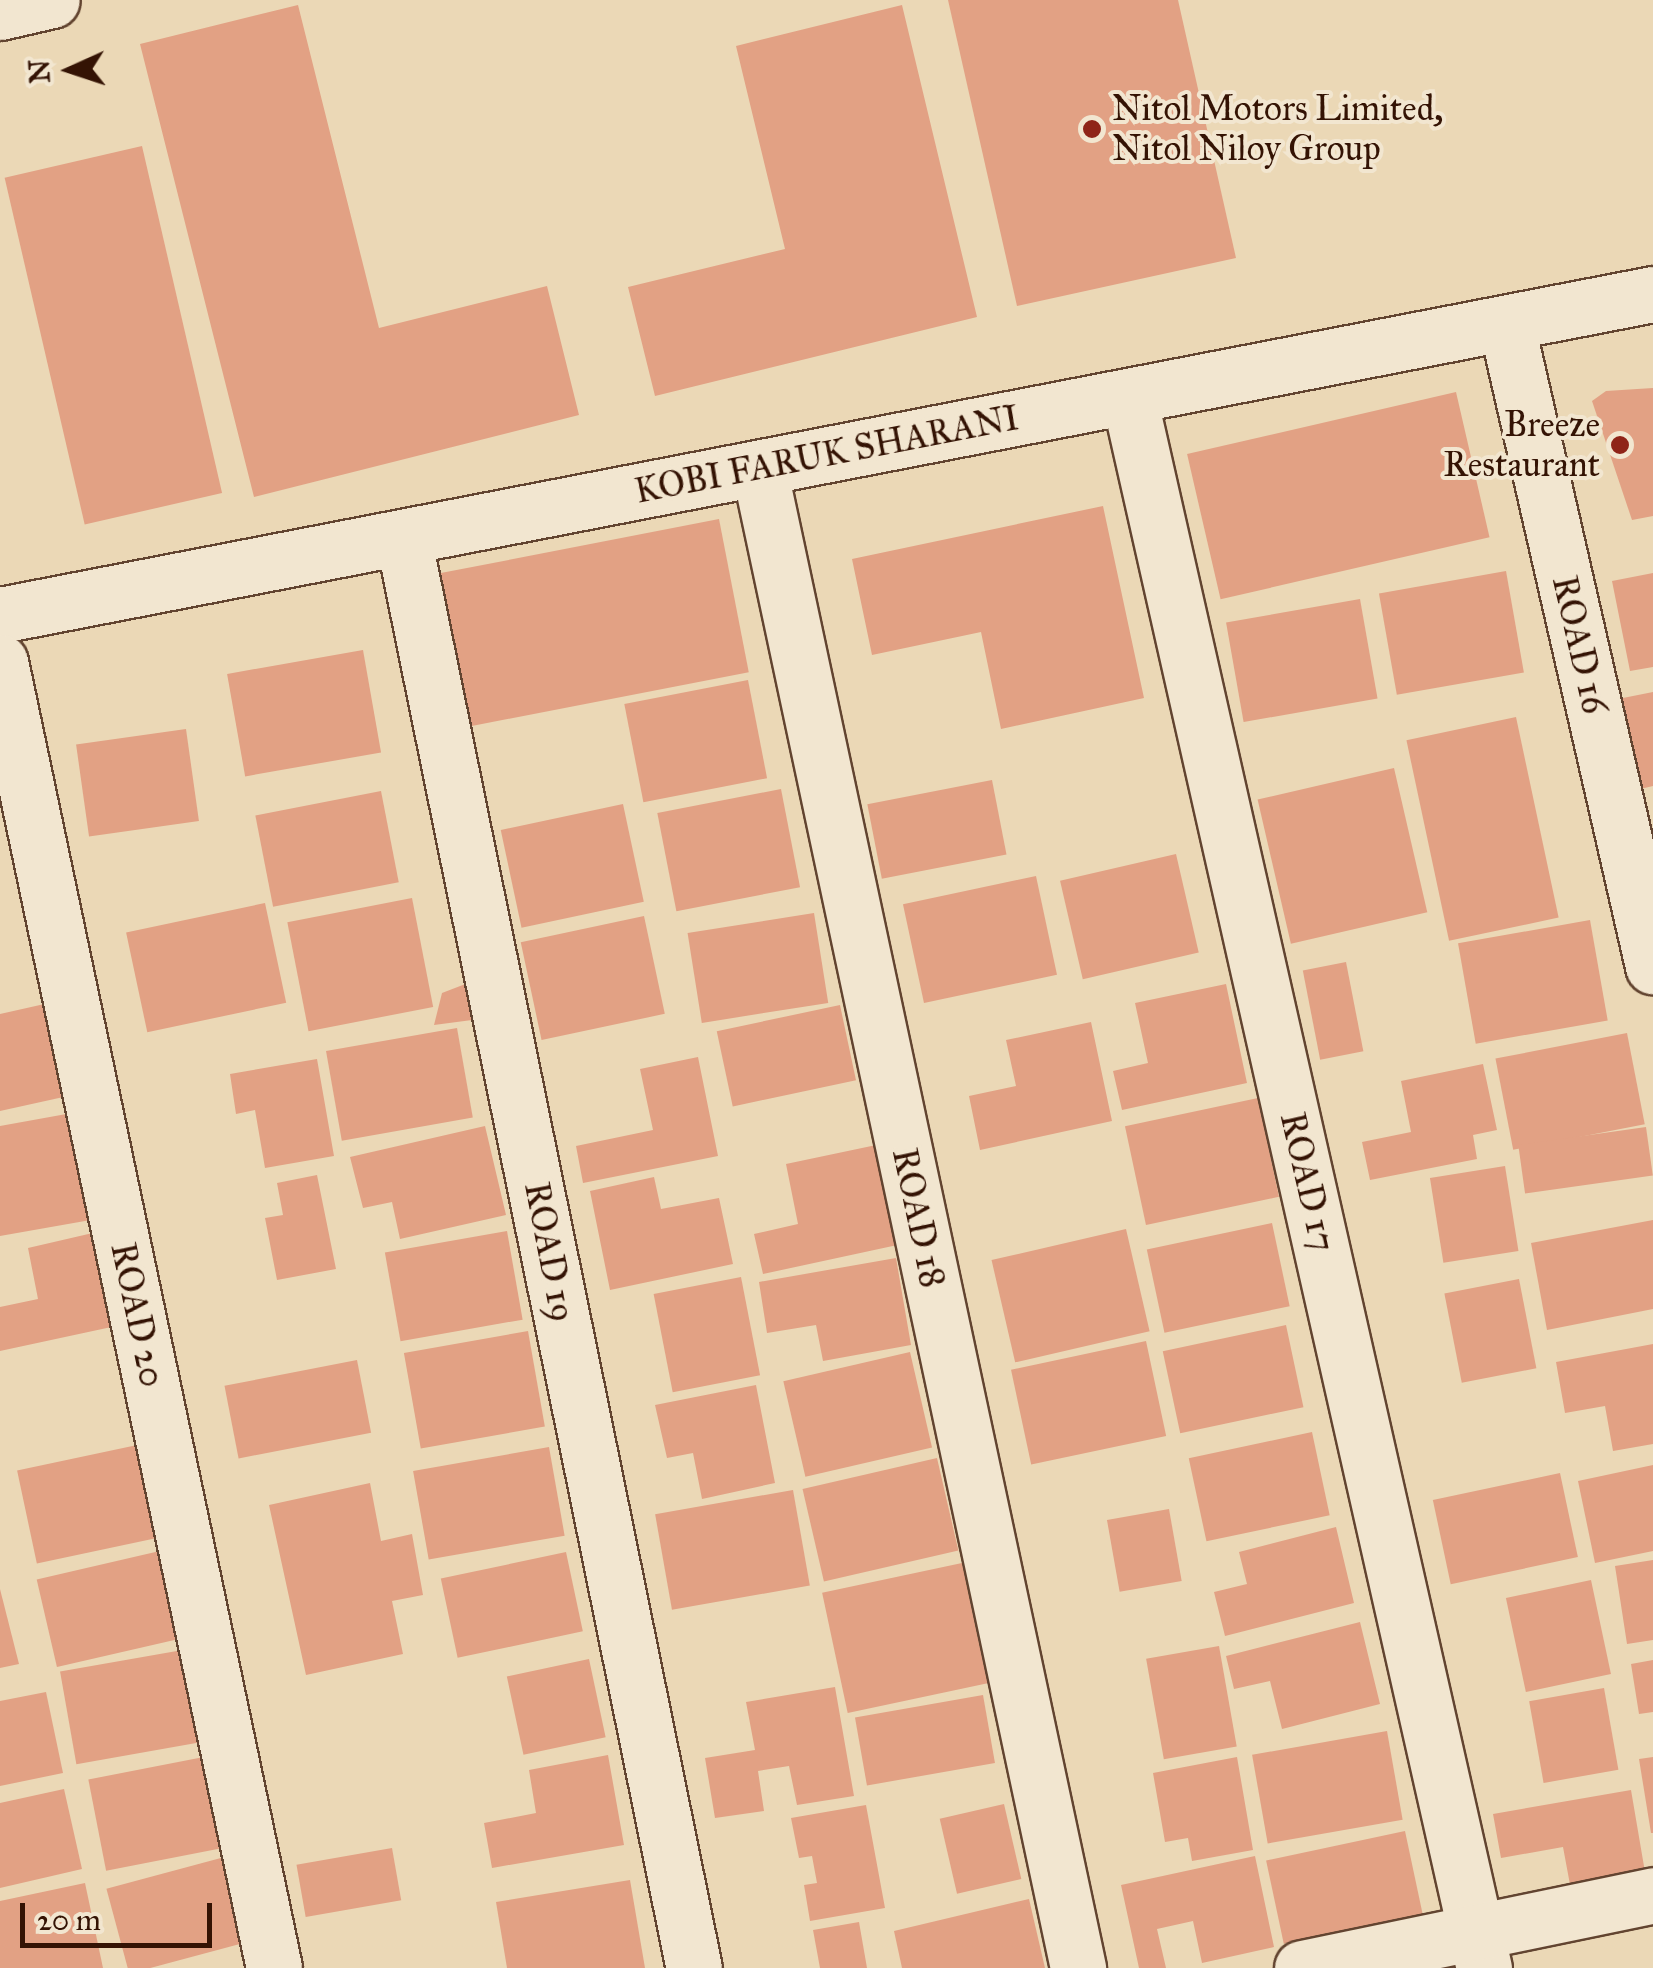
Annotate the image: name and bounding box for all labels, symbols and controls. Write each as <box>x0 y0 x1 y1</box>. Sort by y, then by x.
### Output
north arrow <box>20 20 120 120</box>
text: N <box>21 59 58 84</box>
place label: Nitol Motors Limited, Nitol Niloy Group <box>1112 88 1443 170</box>
marker: Nitol Motors Limited, Nitol Niloy Group <box>1081 118 1103 140</box>
street label: KOBI FARUK SHARANI <box>631 397 1023 513</box>
place label: Breeze Restaurant <box>1443 404 1600 486</box>
marker: Breeze Restaurant <box>1609 434 1631 456</box>
street label: ROAD 16 <box>1543 572 1615 718</box>
street label: ROAD 17 <box>1271 1108 1343 1256</box>
street label: ROAD 18 <box>883 1145 953 1291</box>
street label: ROAD 19 <box>515 1179 583 1325</box>
street label: ROAD 20 <box>101 1239 173 1391</box>
scale bar <box>25 1883 218 1945</box>
text: 20 m <box>37 1902 101 1938</box>

